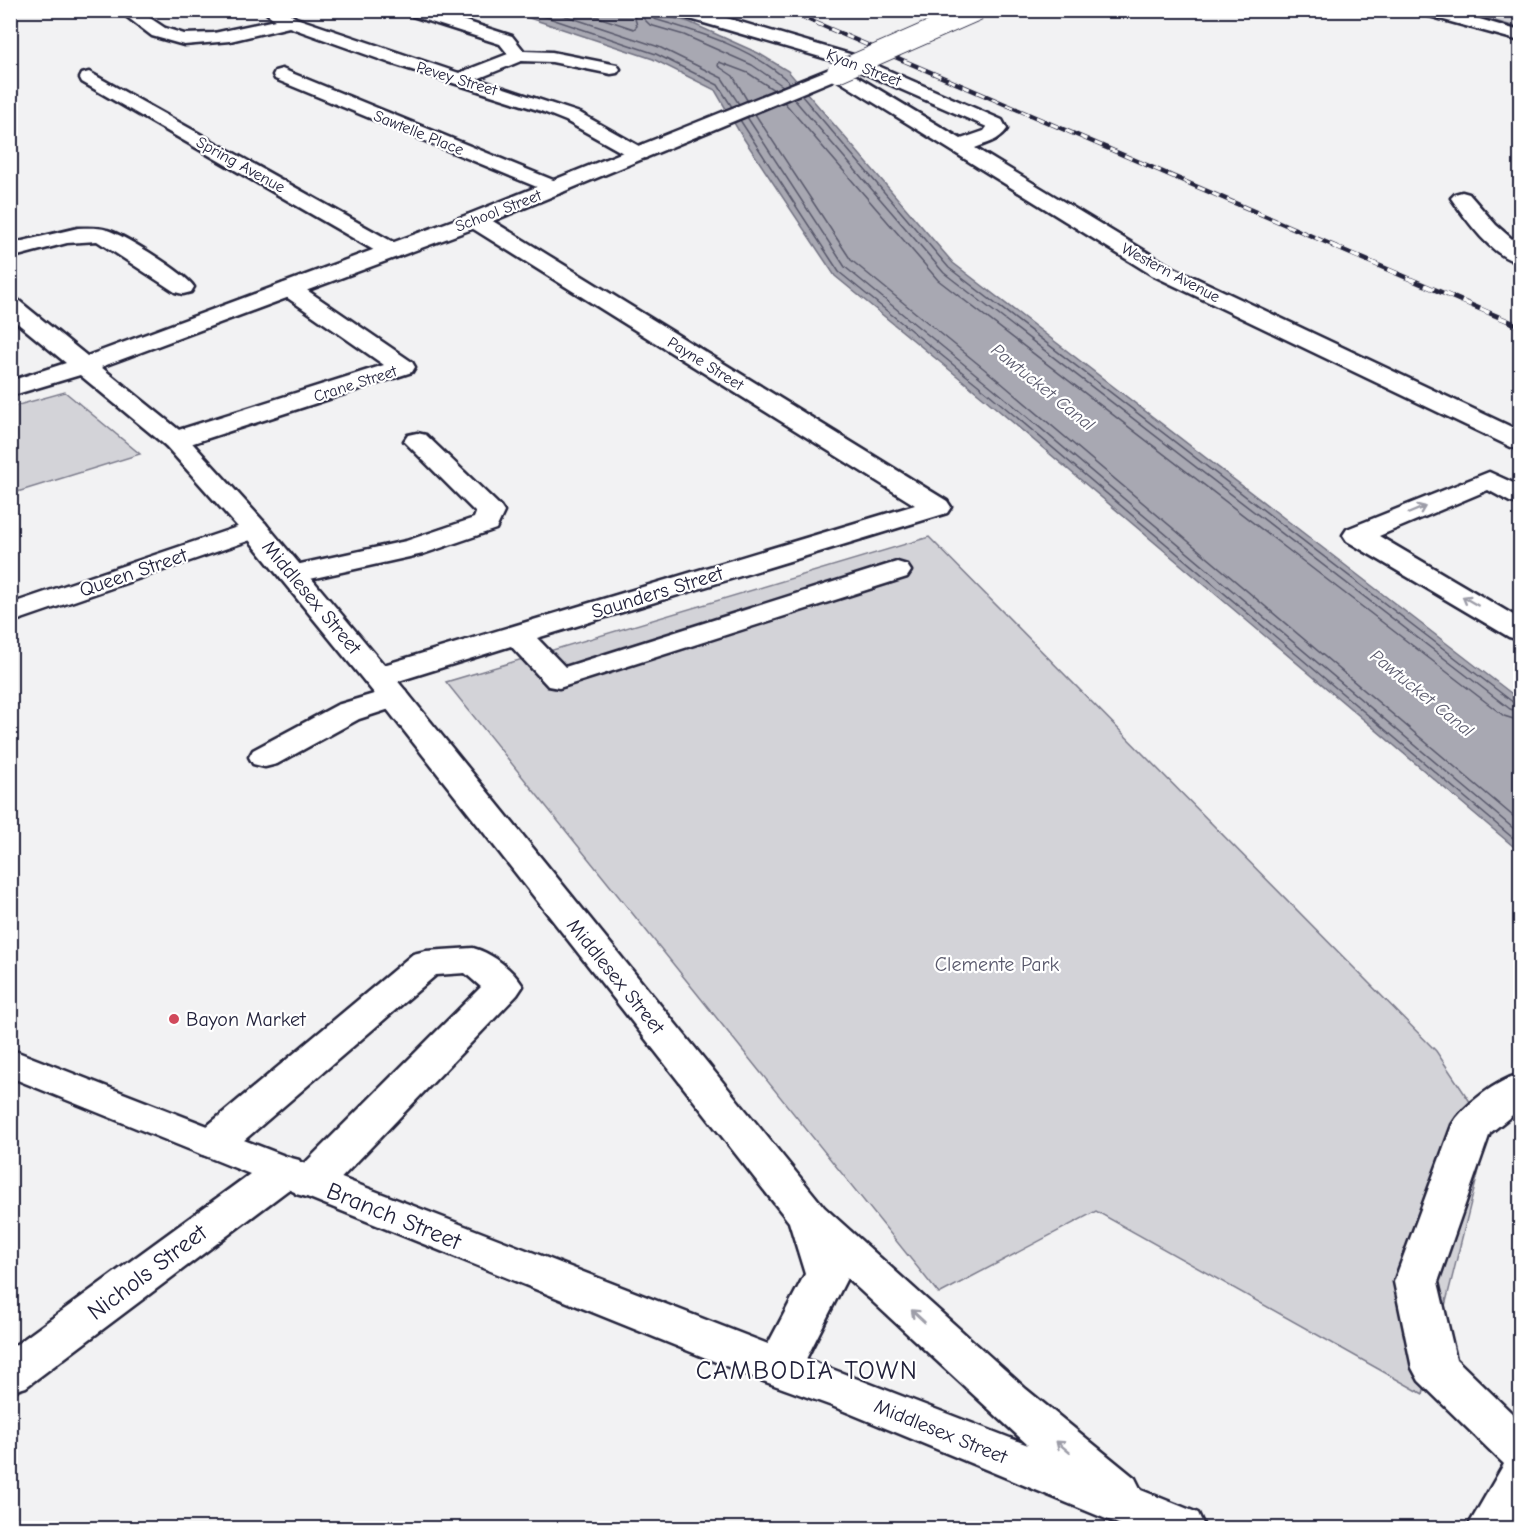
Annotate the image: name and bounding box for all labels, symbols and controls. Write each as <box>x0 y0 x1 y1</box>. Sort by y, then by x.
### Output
street label: Kyan Street <box>824 45 904 91</box>
street label: Pevey Street <box>414 58 500 100</box>
street label: Sawtelle Place <box>371 107 466 159</box>
street label: Spring Avenue <box>193 133 288 197</box>
street label: School Street <box>453 186 544 236</box>
street label: Western Avenue <box>1118 239 1223 306</box>
street label: Payne Street <box>664 333 747 394</box>
water label: Pawtucket Canal <box>987 339 1099 436</box>
street label: Crane Street <box>311 362 400 406</box>
one-way arrow <box>1407 504 1426 515</box>
street label: Middlesex Street <box>257 536 367 660</box>
street label: Queen Street <box>76 543 191 602</box>
street label: Saunders Street <box>589 561 727 623</box>
one-way arrow <box>1462 595 1479 607</box>
water label: Pawtucket Canal <box>1366 645 1478 742</box>
street label: Middlesex Street <box>562 914 670 1039</box>
park label: Clemente Park <box>935 953 1060 976</box>
place label: Bayon Market <box>186 1008 307 1031</box>
marker: Bayon Market <box>167 1012 181 1026</box>
street label: Branch Street <box>323 1176 466 1256</box>
street label: Nichols Street <box>82 1217 213 1326</box>
one-way arrow <box>911 1309 926 1323</box>
district label: CAMBODIA TOWN <box>696 1356 918 1386</box>
street label: Middlesex Street <box>871 1394 1012 1469</box>
one-way arrow <box>1056 1440 1071 1454</box>

